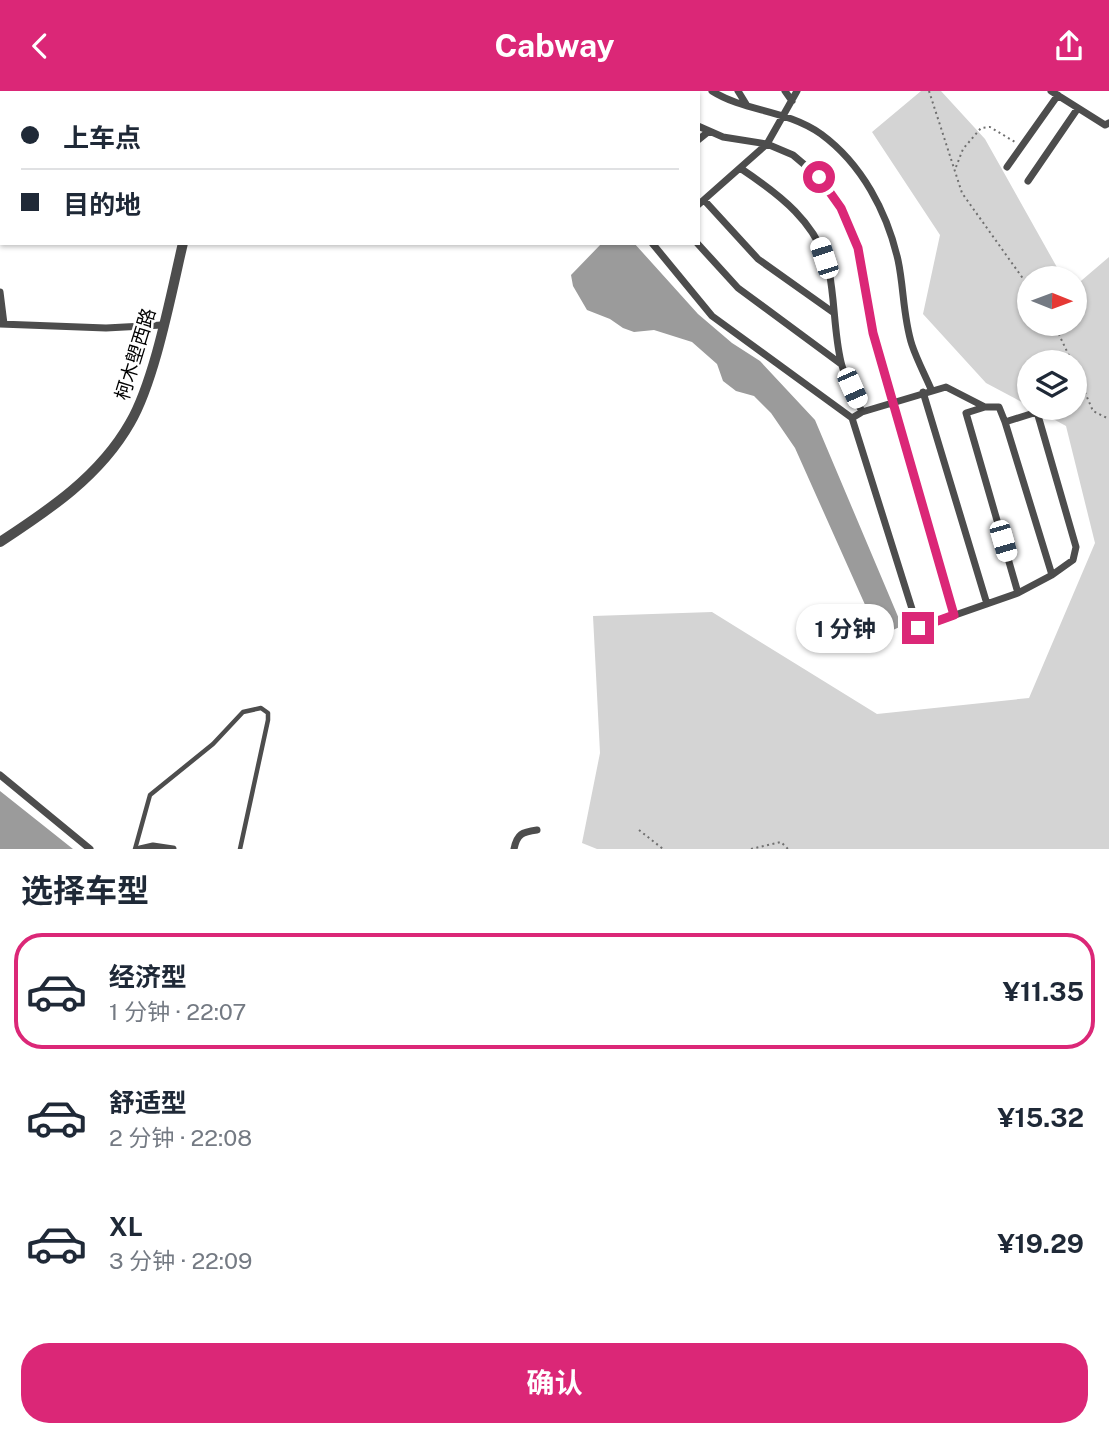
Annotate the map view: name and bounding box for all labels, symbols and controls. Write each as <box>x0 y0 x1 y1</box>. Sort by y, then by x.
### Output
icon: back <box>21 27 59 65</box>
text: Cabway <box>495 27 614 64</box>
icon: share <box>1050 27 1088 65</box>
text: 上车点 <box>63 122 141 153</box>
route start <box>803 161 835 193</box>
text: 目的地 <box>63 189 141 220</box>
car <box>808 235 841 281</box>
north arrow <box>1017 266 1087 336</box>
map controls <box>1017 266 1087 420</box>
street label: 柯木塱西路 <box>111 305 159 403</box>
button: layers <box>1017 350 1087 420</box>
car <box>834 365 871 411</box>
car <box>988 518 1019 564</box>
callout: 1 分钟 <box>796 603 894 653</box>
route end <box>902 612 934 644</box>
text: 1 分钟 <box>814 615 876 642</box>
text: 选择车型 <box>21 872 149 909</box>
icon: car <box>25 960 88 1023</box>
text: 经济型 <box>109 961 187 992</box>
text: ¥11.35 <box>1003 976 1084 1007</box>
text: 1 分钟 · 22:07 <box>109 998 246 1025</box>
icon: car <box>25 1086 88 1149</box>
text: 舒适型 <box>109 1087 187 1118</box>
text: ¥15.32 <box>997 1102 1084 1133</box>
text: 2 分钟 · 22:08 <box>109 1124 252 1151</box>
text: XL <box>109 1211 143 1242</box>
icon: car <box>25 1212 88 1275</box>
text: ¥19.29 <box>997 1228 1084 1259</box>
text: 3 分钟 · 22:09 <box>109 1247 252 1274</box>
button: 确认 <box>21 1343 1088 1423</box>

